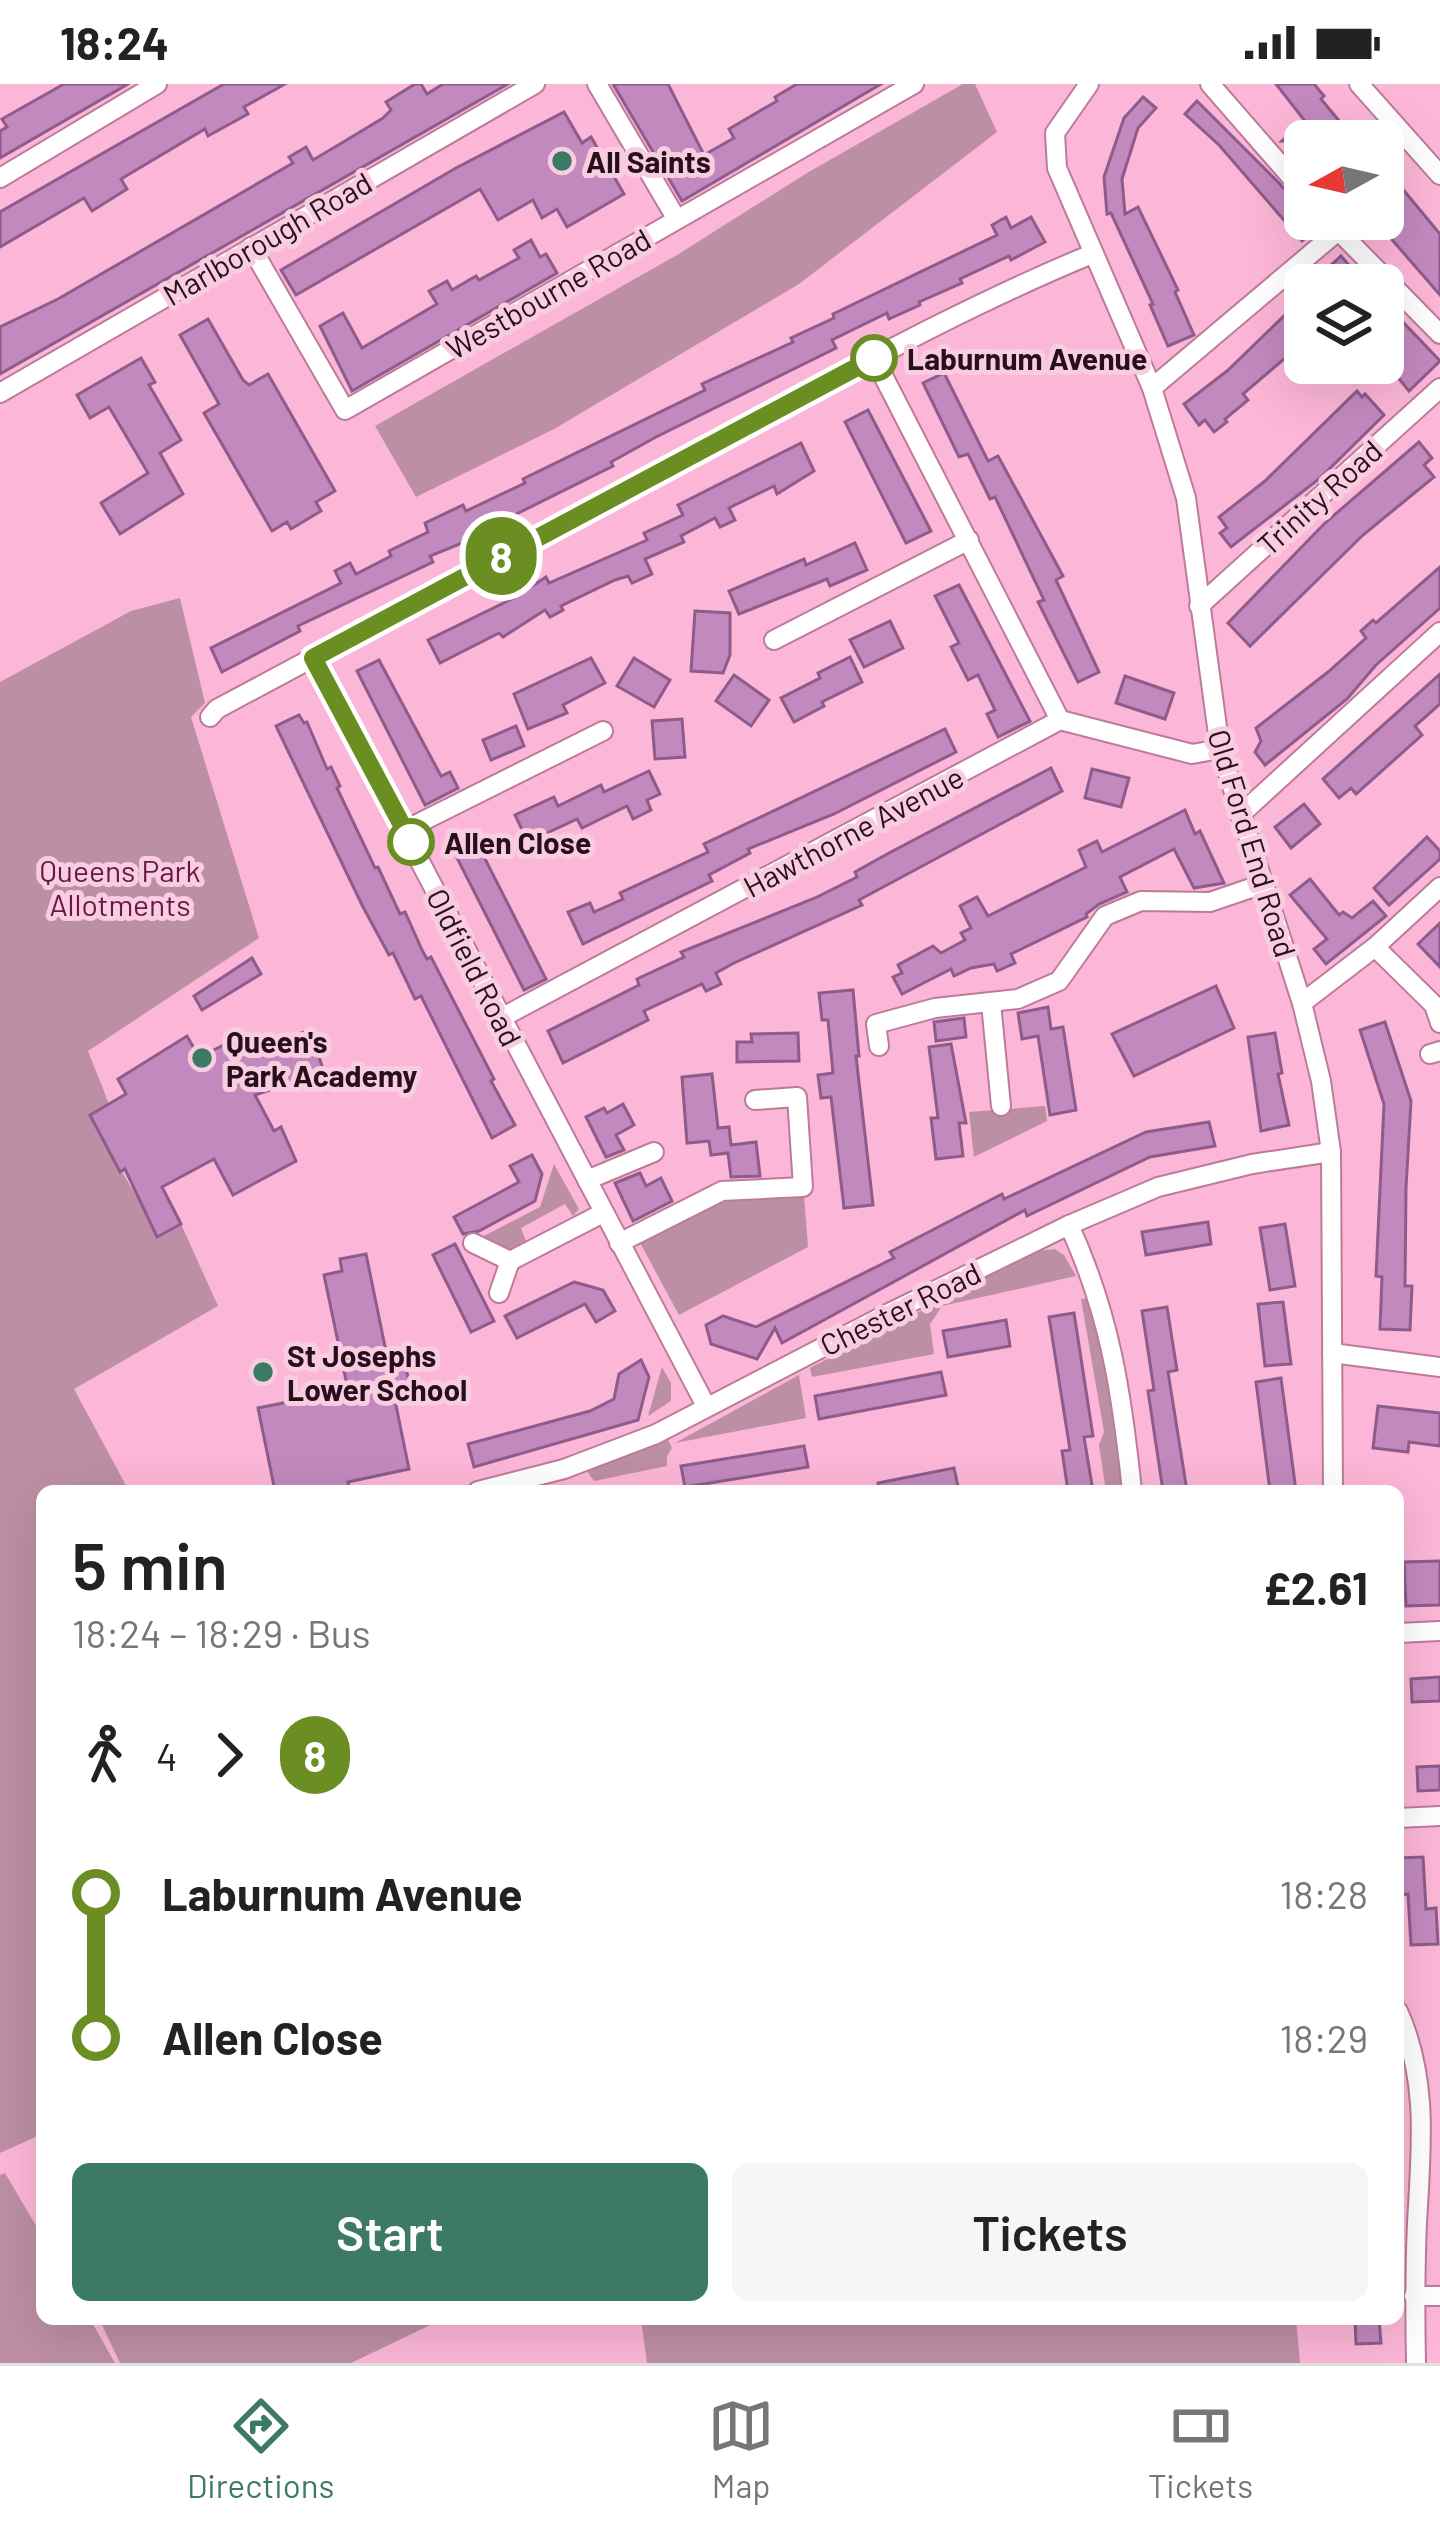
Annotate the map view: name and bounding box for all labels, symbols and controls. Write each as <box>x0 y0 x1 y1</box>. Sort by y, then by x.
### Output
text: 18:24 <box>60 15 169 69</box>
north arrow <box>1284 120 1404 240</box>
map controls <box>1284 120 1404 384</box>
place label: All Saints <box>586 143 711 179</box>
marker: All Saints <box>549 148 575 174</box>
street label: Marlborough Road <box>156 164 378 312</box>
street label: Westbourne Road <box>440 220 656 366</box>
button: layers <box>1284 264 1404 384</box>
marker: Laburnum Avenue <box>852 336 896 380</box>
place label: Laburnum Avenue <box>907 340 1147 376</box>
street label: Trinity Road <box>1249 432 1389 562</box>
line badge: 8 <box>462 517 540 595</box>
text: 8 <box>490 531 512 581</box>
street label: Old Ford End Road <box>1201 725 1305 961</box>
street label: Hawthorne Avenue <box>737 758 969 904</box>
marker: Allen Close <box>389 820 433 864</box>
place label: Allen Close <box>444 824 591 860</box>
park label: Queens Park Allotments <box>40 852 200 922</box>
street label: Oldfield Road <box>420 882 530 1052</box>
place label: Queen's Park Academy <box>226 1023 417 1093</box>
marker: Queen's Park Academy <box>189 1045 215 1071</box>
street label: Chester Road <box>814 1254 986 1362</box>
place label: St Josephs Lower School <box>287 1337 467 1407</box>
marker: St Josephs Lower School <box>250 1359 276 1385</box>
text: 5 min <box>72 1524 228 1603</box>
text: £2.61 <box>1263 1560 1368 1614</box>
text: 18:24 – 18:29 · Bus <box>72 1609 371 1656</box>
icon: walk <box>72 1722 138 1788</box>
icon: forward <box>196 1722 262 1788</box>
text: 8 <box>304 1730 326 1780</box>
text: 4 <box>156 1732 178 1779</box>
text: Laburnum Avenue <box>162 1866 522 1920</box>
text: 18:28 <box>1280 1870 1368 1917</box>
text: Allen Close <box>162 2010 383 2064</box>
text: 18:29 <box>1280 2014 1368 2061</box>
button: Start <box>72 2163 708 2301</box>
button: Tickets <box>732 2163 1368 2301</box>
tab: Directions <box>187 2393 334 2505</box>
tab: Map <box>708 2393 774 2505</box>
tab: Tickets <box>1148 2393 1253 2505</box>

